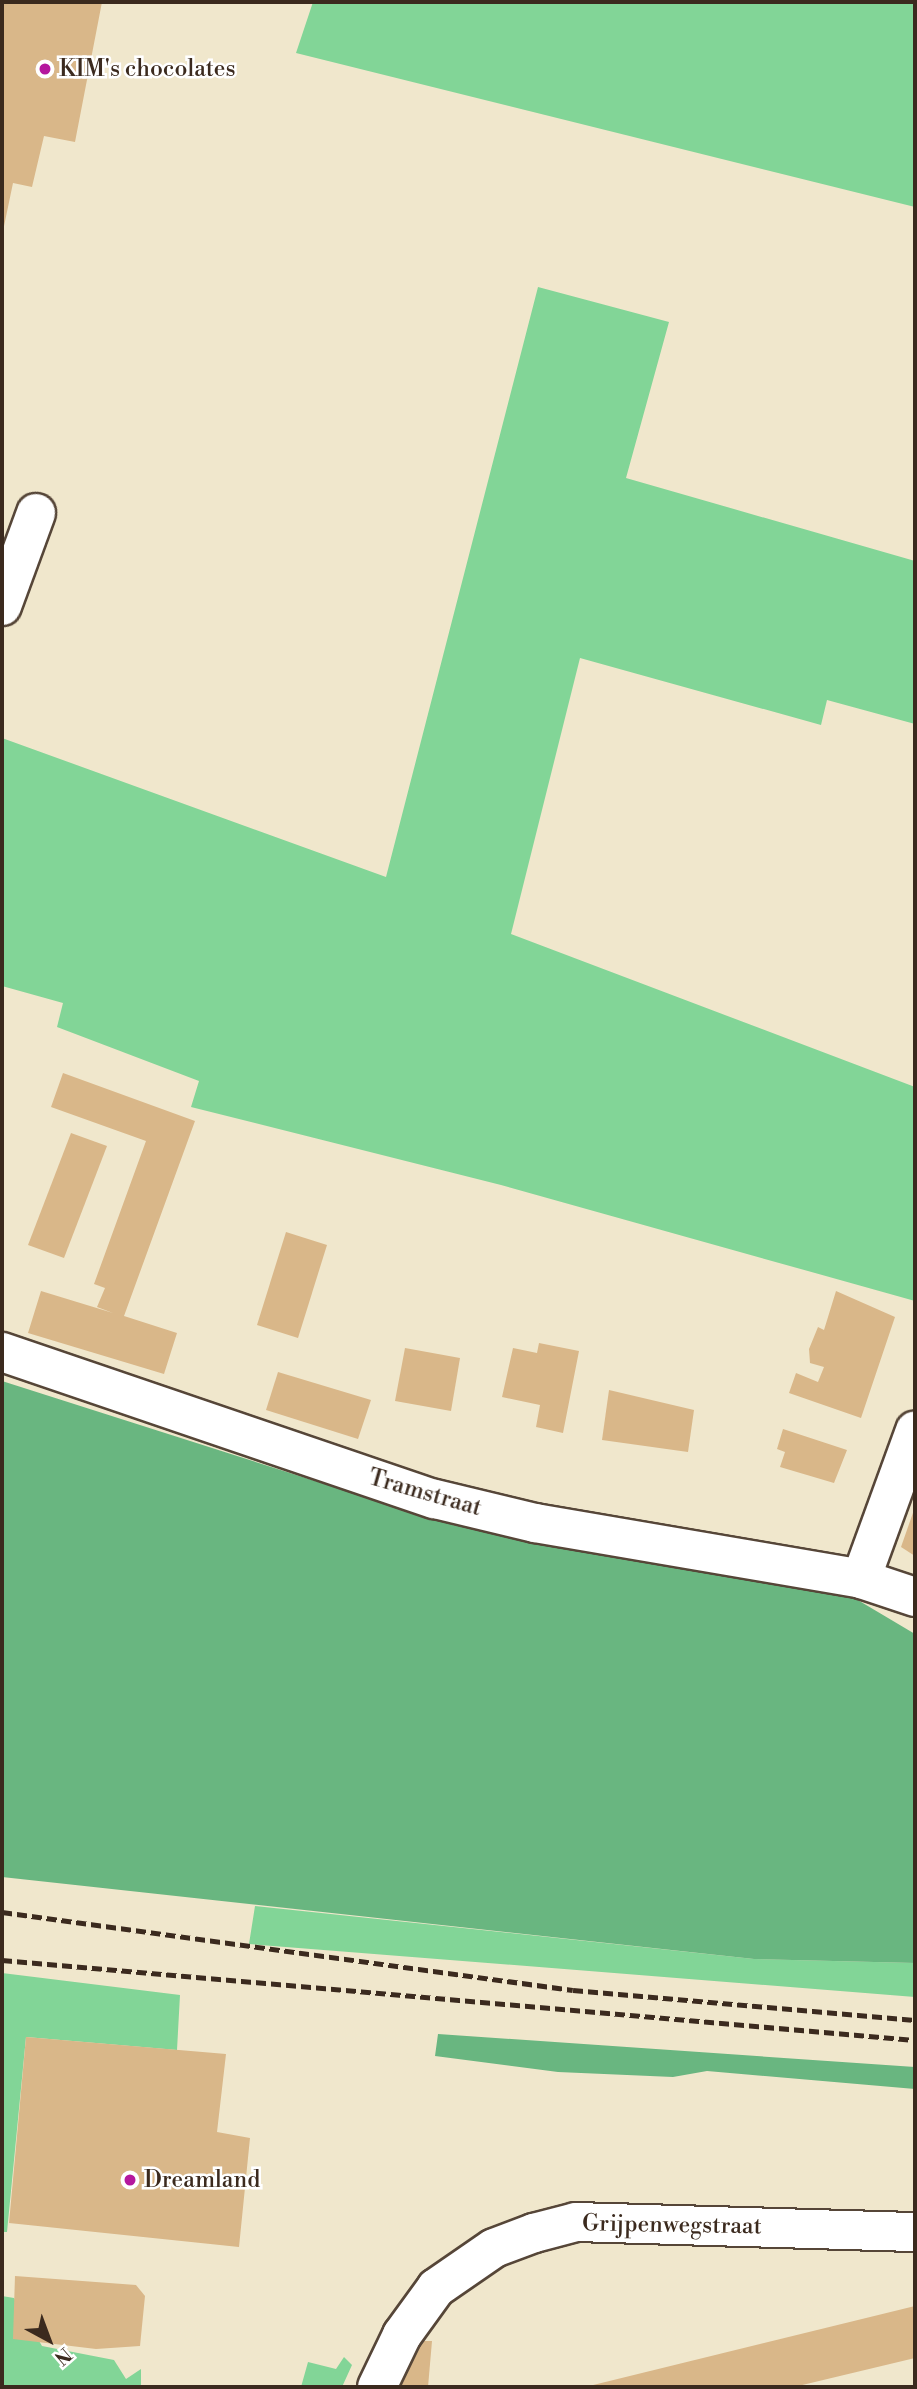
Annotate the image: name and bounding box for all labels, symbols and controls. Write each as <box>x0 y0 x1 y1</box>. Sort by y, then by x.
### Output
place label: KIM's chocolates <box>59 55 235 83</box>
marker: KIM's chocolates <box>37 61 53 77</box>
street label: Tramstraat <box>365 1464 485 1522</box>
place label: Dreamland <box>144 2166 260 2194</box>
marker: Dreamland <box>122 2172 138 2188</box>
street label: Grijpenwegstraat <box>582 2210 762 2240</box>
north arrow <box>14 2305 84 2375</box>
text: N <box>49 2342 76 2370</box>

